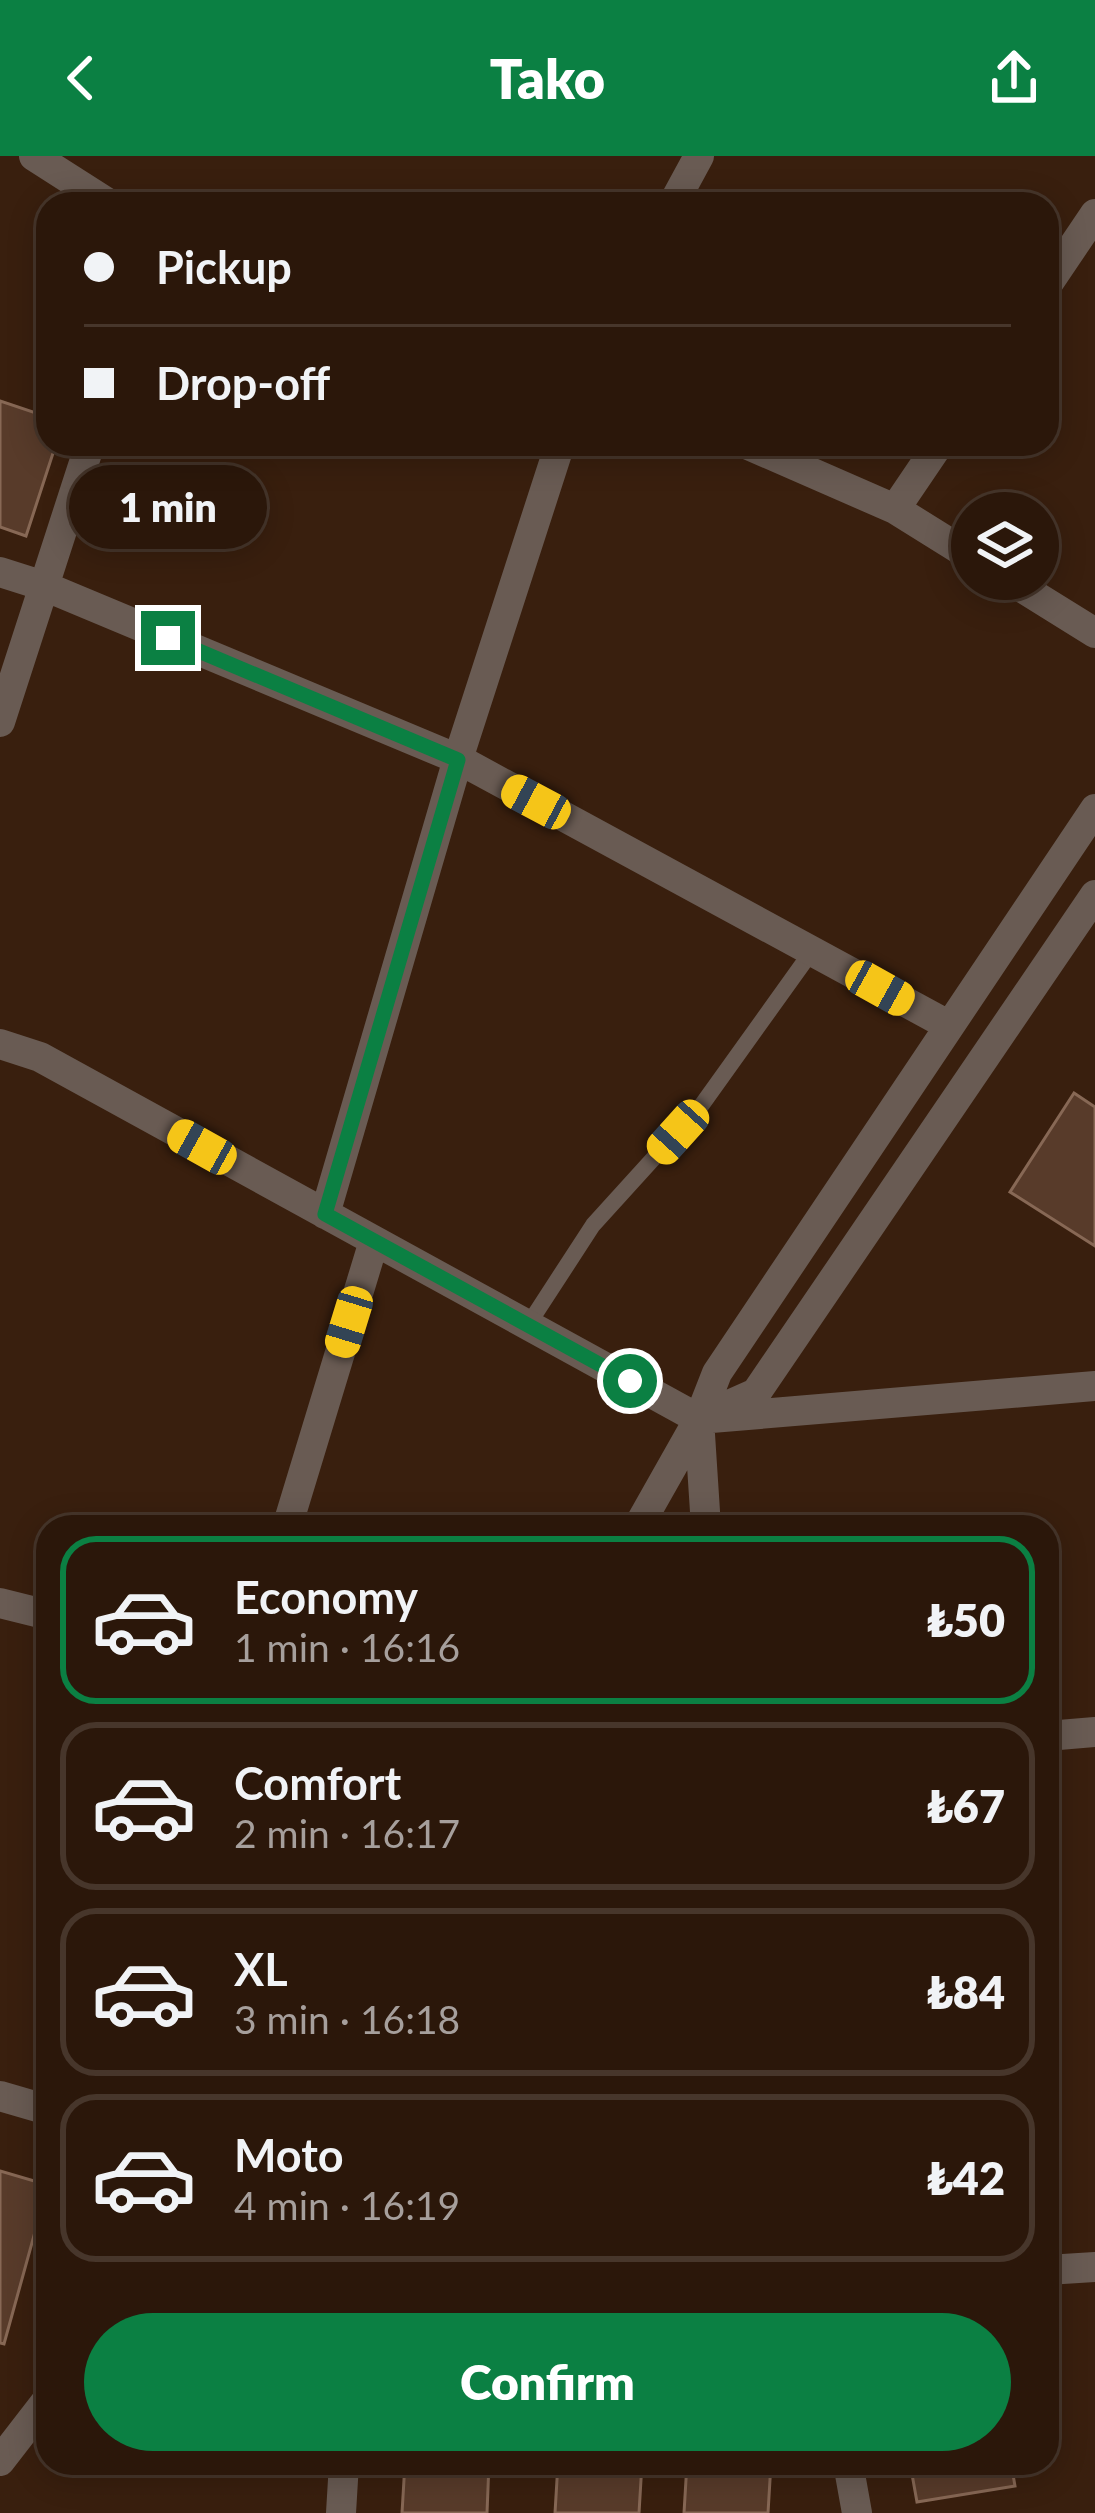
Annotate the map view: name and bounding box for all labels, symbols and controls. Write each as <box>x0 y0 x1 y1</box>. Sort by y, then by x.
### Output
icon: back <box>48 45 114 111</box>
icon: share <box>981 45 1047 111</box>
text: Tako <box>490 46 605 111</box>
text: Pickup <box>156 240 292 294</box>
text: Drop-off <box>156 356 330 410</box>
callout: 1 min <box>69 464 267 548</box>
text: 1 min <box>119 484 217 530</box>
map controls <box>951 492 1059 600</box>
button: layers <box>951 492 1059 600</box>
route end <box>141 611 195 665</box>
car <box>496 769 576 835</box>
car <box>840 955 920 1021</box>
car <box>641 1093 715 1171</box>
car <box>162 1114 242 1180</box>
car <box>321 1282 377 1362</box>
route start <box>603 1354 657 1408</box>
icon: car <box>90 1566 198 1674</box>
text: Economy <box>234 1570 418 1624</box>
text: ₺50 <box>927 1593 1005 1647</box>
text: 1 min · 16:16 <box>234 1624 460 1670</box>
icon: car <box>90 1752 198 1860</box>
text: Comfort <box>234 1756 401 1810</box>
text: ₺67 <box>927 1779 1005 1833</box>
text: 2 min · 16:17 <box>234 1810 460 1856</box>
icon: car <box>90 1938 198 2046</box>
text: XL <box>234 1942 288 1996</box>
text: ₺84 <box>927 1965 1005 2019</box>
text: 3 min · 16:18 <box>234 1996 460 2042</box>
icon: car <box>90 2124 198 2232</box>
text: Moto <box>234 2128 344 2182</box>
text: ₺42 <box>927 2151 1005 2205</box>
text: 4 min · 16:19 <box>234 2182 460 2228</box>
button: Confirm <box>84 2313 1011 2451</box>

